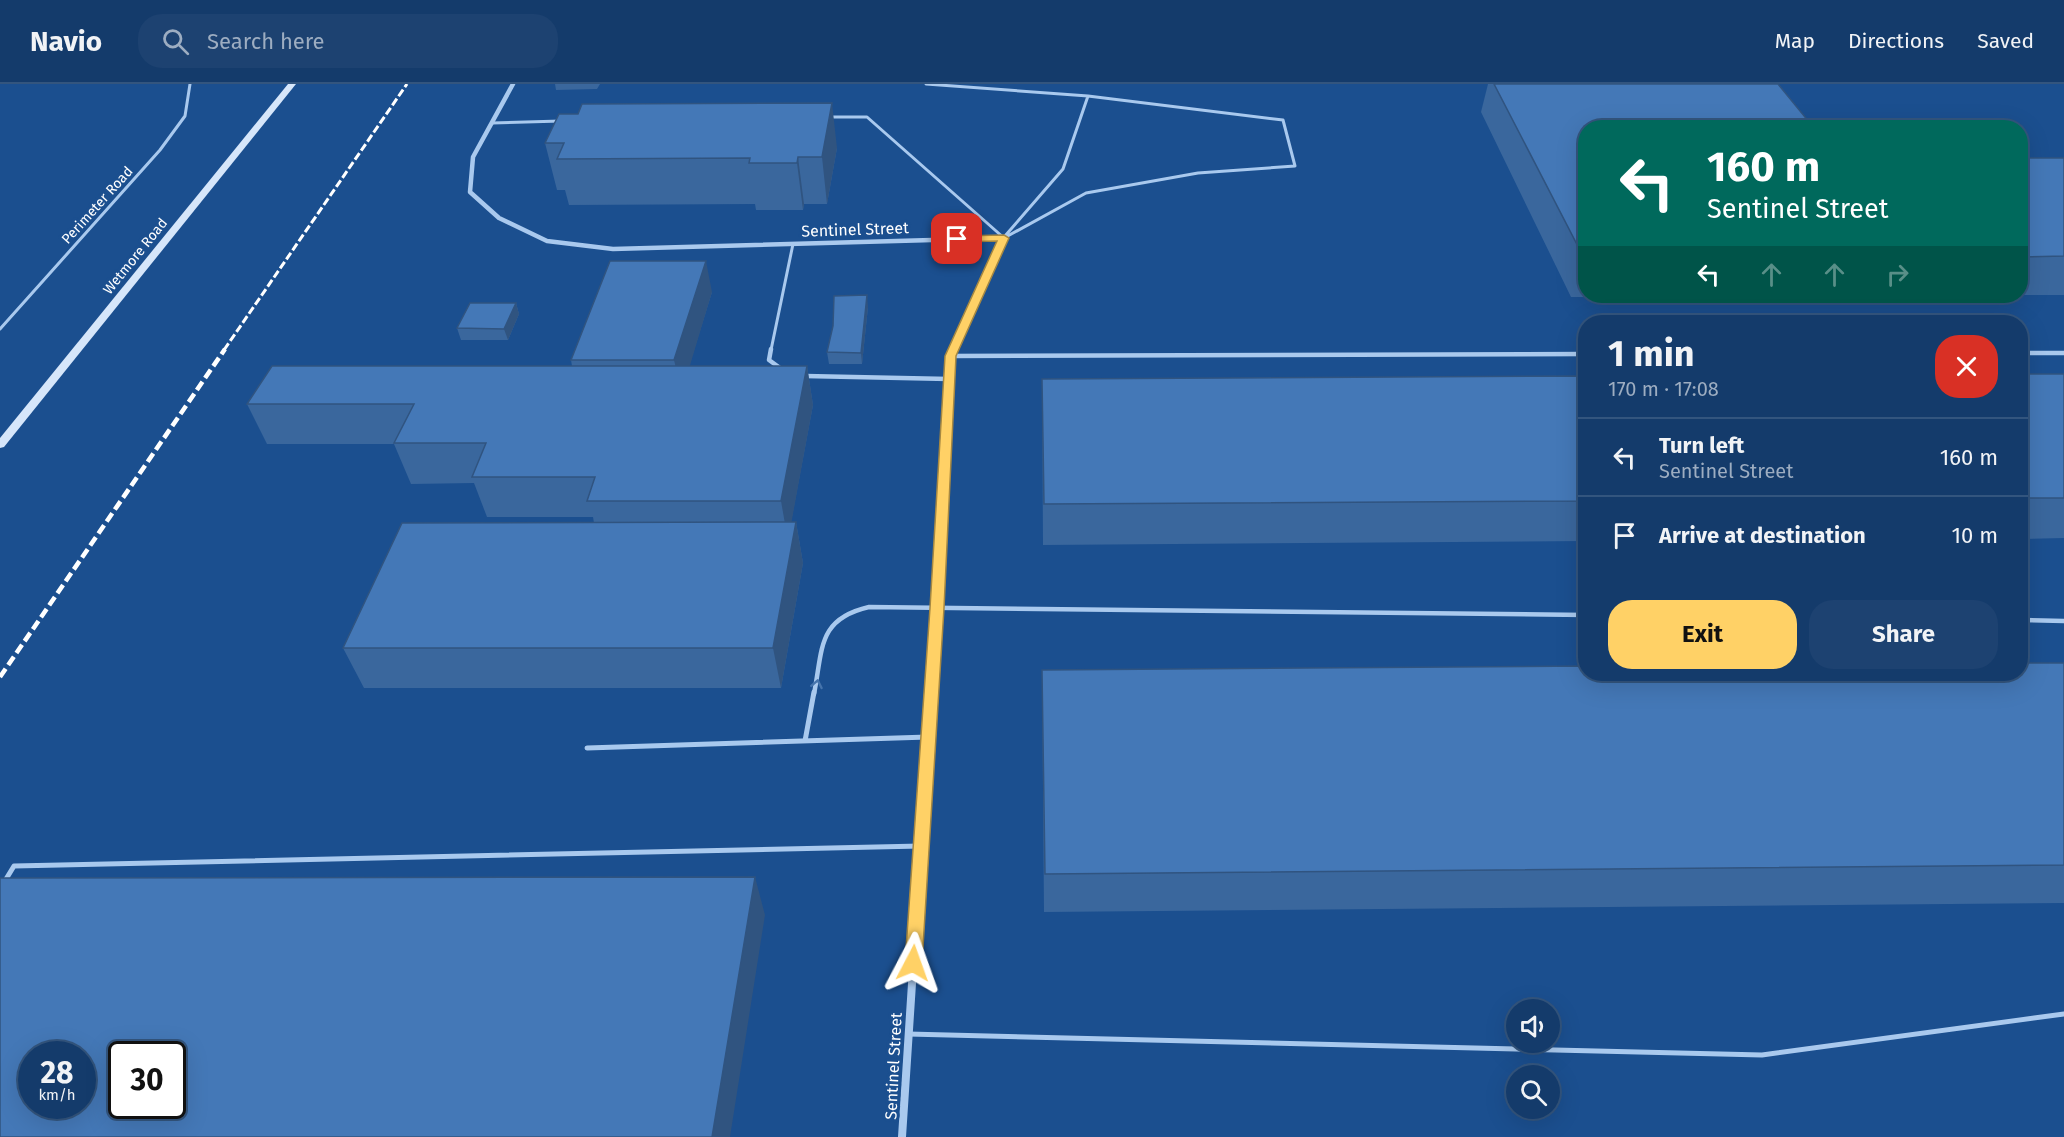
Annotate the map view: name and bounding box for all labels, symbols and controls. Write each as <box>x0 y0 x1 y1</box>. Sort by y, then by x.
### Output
search box <box>138 14 558 68</box>
text: Navio <box>30 25 102 58</box>
icon: search <box>159 25 192 58</box>
text: Search here <box>207 28 325 55</box>
text: Map <box>1775 28 1815 54</box>
text: Directions <box>1848 28 1944 54</box>
text: Saved <box>1977 28 2034 54</box>
text: 160 m <box>1707 142 1820 192</box>
icon: left <box>1608 144 1686 222</box>
street label: Perimeter Road <box>58 163 137 248</box>
text: Sentinel Street <box>1707 193 1888 225</box>
pin <box>931 213 982 264</box>
street label: Wetmore Road <box>100 215 171 298</box>
street label: Sentinel Street <box>801 218 909 241</box>
icon: arrive <box>940 222 973 255</box>
icon: left <box>1692 258 1725 291</box>
icon: ahead <box>1755 258 1788 291</box>
icon: ahead <box>1818 258 1851 291</box>
icon: right <box>1881 258 1914 291</box>
text: 1 min <box>1608 332 1695 376</box>
button: close <box>1935 335 1998 398</box>
text: 170 m · 17:08 <box>1608 377 1719 401</box>
text: Turn left <box>1659 432 1744 459</box>
icon: left <box>1608 441 1641 474</box>
text: 160 m <box>1940 444 1998 471</box>
text: Sentinel Street <box>1659 459 1793 483</box>
icon: arrive <box>1608 519 1641 552</box>
text: Arrive at destination <box>1659 522 1866 549</box>
text: 10 m <box>1952 522 1998 549</box>
button: Exit <box>1608 600 1797 669</box>
button: Share <box>1809 600 1998 669</box>
one-way arrow <box>810 679 823 689</box>
position arrow <box>881 931 945 995</box>
map controls <box>1506 999 1560 1119</box>
button: sound <box>1506 999 1560 1053</box>
street label: Sentinel Street <box>881 1012 906 1120</box>
speed limit sign: 30 <box>108 1041 186 1119</box>
text: 28 <box>41 1055 73 1091</box>
button: search <box>1506 1065 1560 1119</box>
text: km/h <box>38 1086 76 1104</box>

